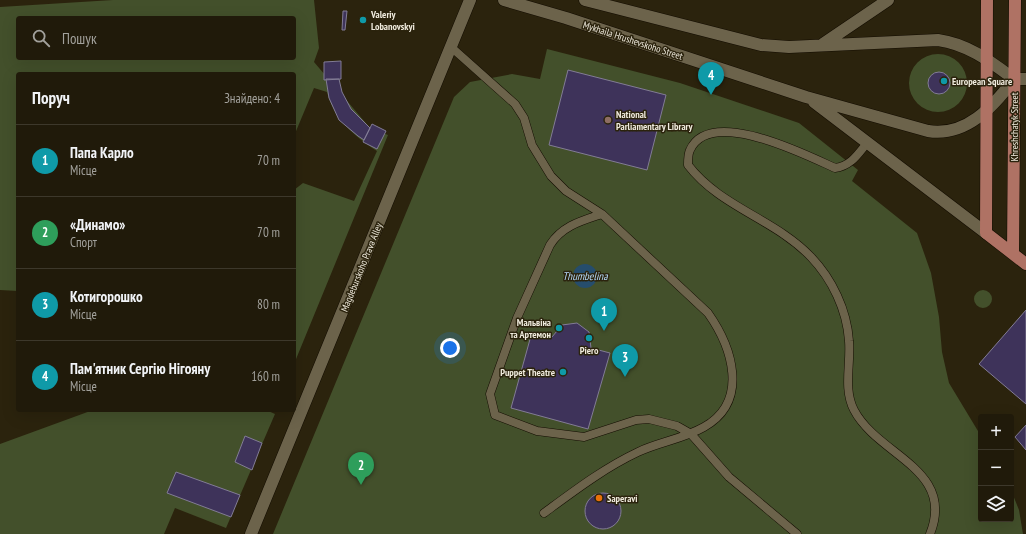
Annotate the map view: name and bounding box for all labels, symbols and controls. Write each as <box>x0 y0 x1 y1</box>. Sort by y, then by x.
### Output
place label: Valeriy Lobanovskyi <box>370 8 415 33</box>
marker: Valeriy Lobanovskyi <box>358 15 368 25</box>
search box <box>16 16 296 60</box>
street label: Mykhaila Hrushevskoho Street <box>581 18 685 63</box>
icon: search <box>30 27 52 49</box>
text: Пошук <box>62 29 97 48</box>
pin: 4 <box>698 62 724 95</box>
place label: European Square <box>952 75 1012 88</box>
marker: European Square <box>939 76 949 86</box>
text: Поруч <box>32 87 70 109</box>
text: Знайдено: 4 <box>224 90 280 107</box>
street label: Khreshchatyk Street <box>1008 92 1021 161</box>
place label: National Parliamentary Library <box>616 108 693 133</box>
marker: National Parliamentary Library <box>603 115 613 125</box>
text: Папа Карло <box>70 143 134 162</box>
text: 1 <box>42 152 48 169</box>
text: 70 m <box>257 152 280 169</box>
text: Місце <box>70 162 97 179</box>
text: «Динамо» <box>70 215 125 234</box>
street label: Magdeburskoho Prava Alley <box>338 221 385 314</box>
text: 2 <box>42 224 48 241</box>
text: 70 m <box>257 224 280 241</box>
text: Спорт <box>70 234 97 251</box>
water label: Thumbelina <box>562 269 608 283</box>
text: Котигорошко <box>70 287 143 306</box>
text: 3 <box>42 296 48 313</box>
text: 80 m <box>257 296 280 313</box>
pin: 1 <box>591 298 617 331</box>
text: Місце <box>70 306 97 323</box>
place label: Мальвіна та Артемон <box>510 316 552 341</box>
marker: Мальвіна та Артемон <box>554 323 564 333</box>
marker: Piero <box>584 333 594 343</box>
your location <box>440 338 460 358</box>
place label: Piero <box>580 344 599 357</box>
pin: 3 <box>612 344 638 377</box>
text: Пам'ятник Сергію Нігояну <box>70 359 210 378</box>
place label: Puppet Theatre <box>500 366 555 379</box>
marker: Puppet Theatre <box>558 367 568 377</box>
text: 4 <box>42 368 48 385</box>
text: 160 m <box>251 368 280 385</box>
text: Місце <box>70 378 97 395</box>
map controls <box>978 414 1014 522</box>
button: + <box>978 414 1014 450</box>
button: − <box>978 450 1014 486</box>
pin: 2 <box>348 452 374 485</box>
button: layers <box>978 486 1014 522</box>
place label: Saperavi <box>607 492 638 505</box>
marker: Saperavi <box>594 493 604 503</box>

